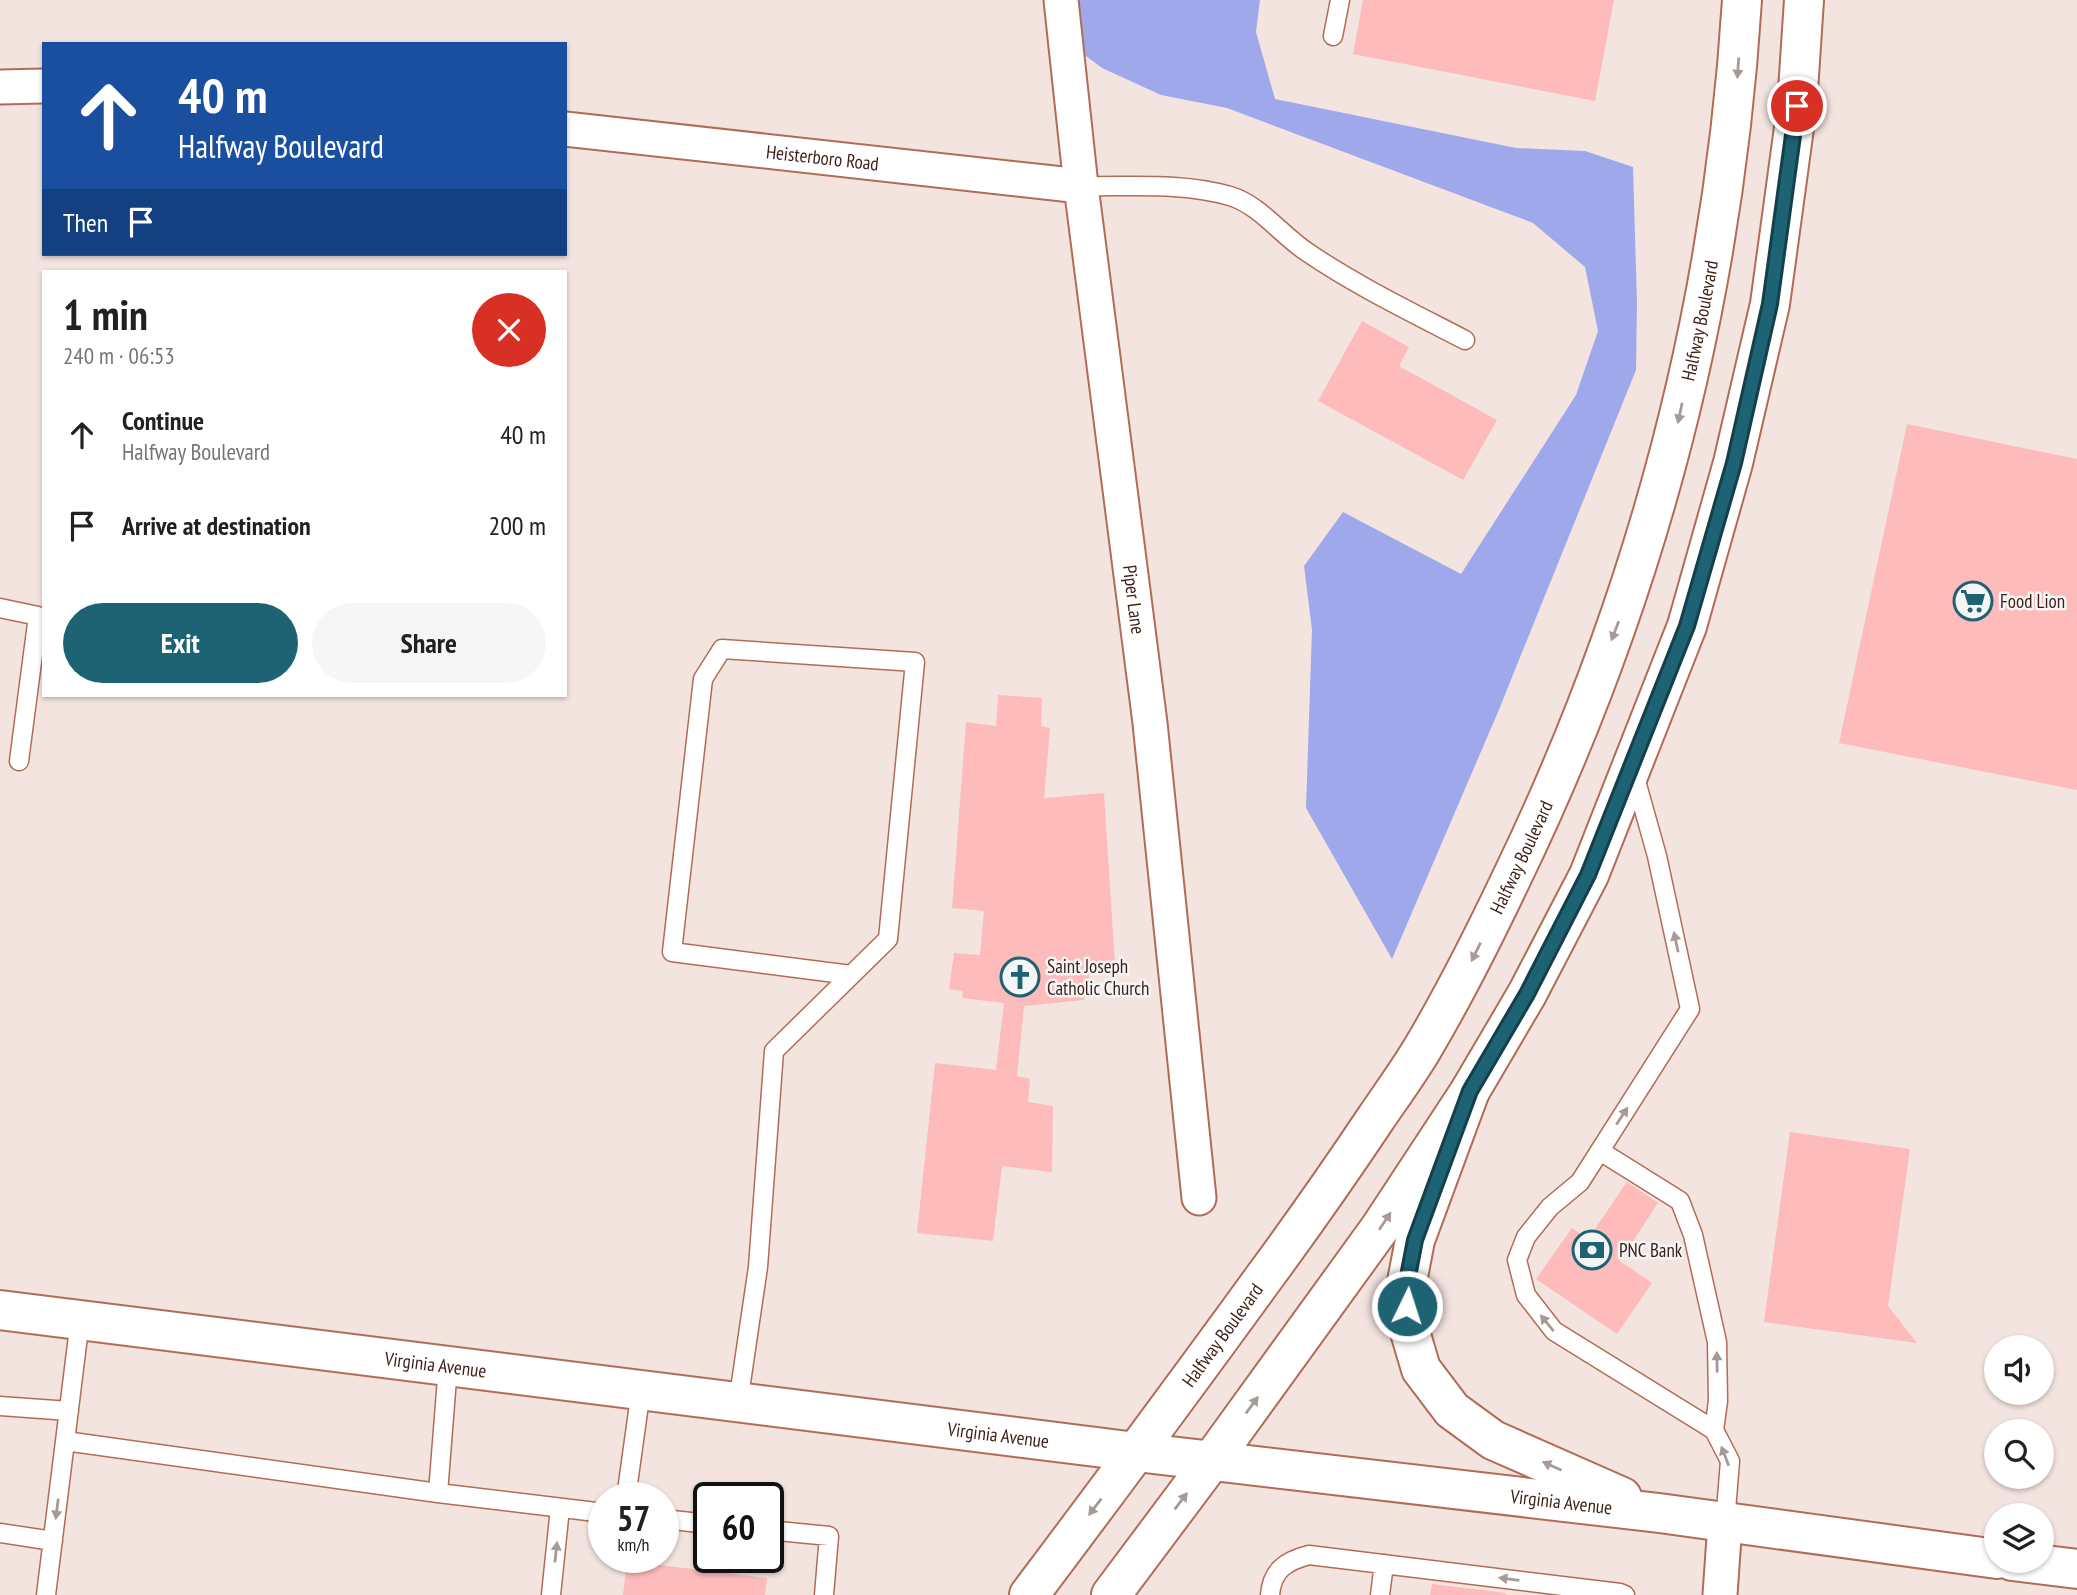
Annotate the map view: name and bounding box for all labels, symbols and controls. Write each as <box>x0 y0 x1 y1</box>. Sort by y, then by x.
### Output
one-way arrow <box>1732 57 1743 79</box>
text: 40 m <box>178 63 267 127</box>
icon: ahead <box>63 70 154 161</box>
pin <box>1767 76 1827 136</box>
icon: arrive <box>1778 87 1816 125</box>
text: Halfway Boulevard <box>178 125 384 167</box>
street label: Heisterboro Road <box>765 139 880 176</box>
icon: arrive <box>122 203 160 241</box>
text: Then <box>63 206 108 239</box>
street label: Halfway Boulevard <box>1675 258 1723 383</box>
text: 1 min <box>63 287 148 342</box>
button: close <box>472 293 546 367</box>
text: 240 m · 06:53 <box>63 341 175 370</box>
one-way arrow <box>1674 402 1685 424</box>
text: Continue <box>122 404 204 437</box>
icon: ahead <box>63 416 101 454</box>
text: 40 m <box>500 418 546 451</box>
text: Halfway Boulevard <box>122 437 270 466</box>
icon: arrive <box>63 507 101 545</box>
text: Arrive at destination <box>122 509 311 542</box>
text: 200 m <box>488 509 546 542</box>
street label: Piper Lane <box>1118 564 1150 636</box>
supermarket icon: Food Lion <box>1952 580 1994 622</box>
place label: Food Lion <box>2000 589 2065 613</box>
button: Exit <box>63 603 298 683</box>
button: Share <box>312 603 546 683</box>
one-way arrow <box>1609 620 1620 641</box>
street label: Halfway Boulevard <box>1484 797 1558 918</box>
one-way arrow <box>1670 931 1681 953</box>
one-way arrow <box>1470 942 1482 962</box>
place label: Saint Joseph Catholic Church <box>1047 954 1149 1000</box>
church icon: Saint Joseph Catholic Church <box>999 956 1041 998</box>
one-way arrow <box>1616 1106 1629 1125</box>
one-way arrow <box>1378 1211 1391 1230</box>
bank icon: PNC Bank <box>1571 1229 1613 1271</box>
place label: PNC Bank <box>1619 1238 1683 1262</box>
position arrow <box>1370 1269 1444 1343</box>
street label: Halfway Boulevard <box>1176 1278 1268 1391</box>
one-way arrow <box>1540 1314 1555 1332</box>
map controls <box>1984 1335 2054 1573</box>
button: sound <box>1984 1335 2054 1405</box>
street label: Virginia Avenue <box>382 1346 488 1383</box>
one-way arrow <box>1711 1351 1723 1373</box>
one-way arrow <box>1245 1396 1259 1414</box>
street label: Virginia Avenue <box>945 1416 1051 1453</box>
button: search <box>1984 1419 2054 1489</box>
one-way arrow <box>1720 1445 1731 1466</box>
one-way arrow <box>1542 1460 1562 1472</box>
speed limit sign: 60 <box>693 1482 784 1573</box>
street label: Virginia Avenue <box>1508 1484 1614 1519</box>
one-way arrow <box>1174 1493 1189 1511</box>
text: 57 <box>617 1495 650 1541</box>
one-way arrow <box>51 1498 62 1520</box>
one-way arrow <box>1089 1498 1103 1516</box>
button: layers <box>1984 1503 2054 1573</box>
text: km/h <box>618 1533 649 1556</box>
one-way arrow <box>550 1540 561 1562</box>
one-way arrow <box>1498 1574 1520 1585</box>

